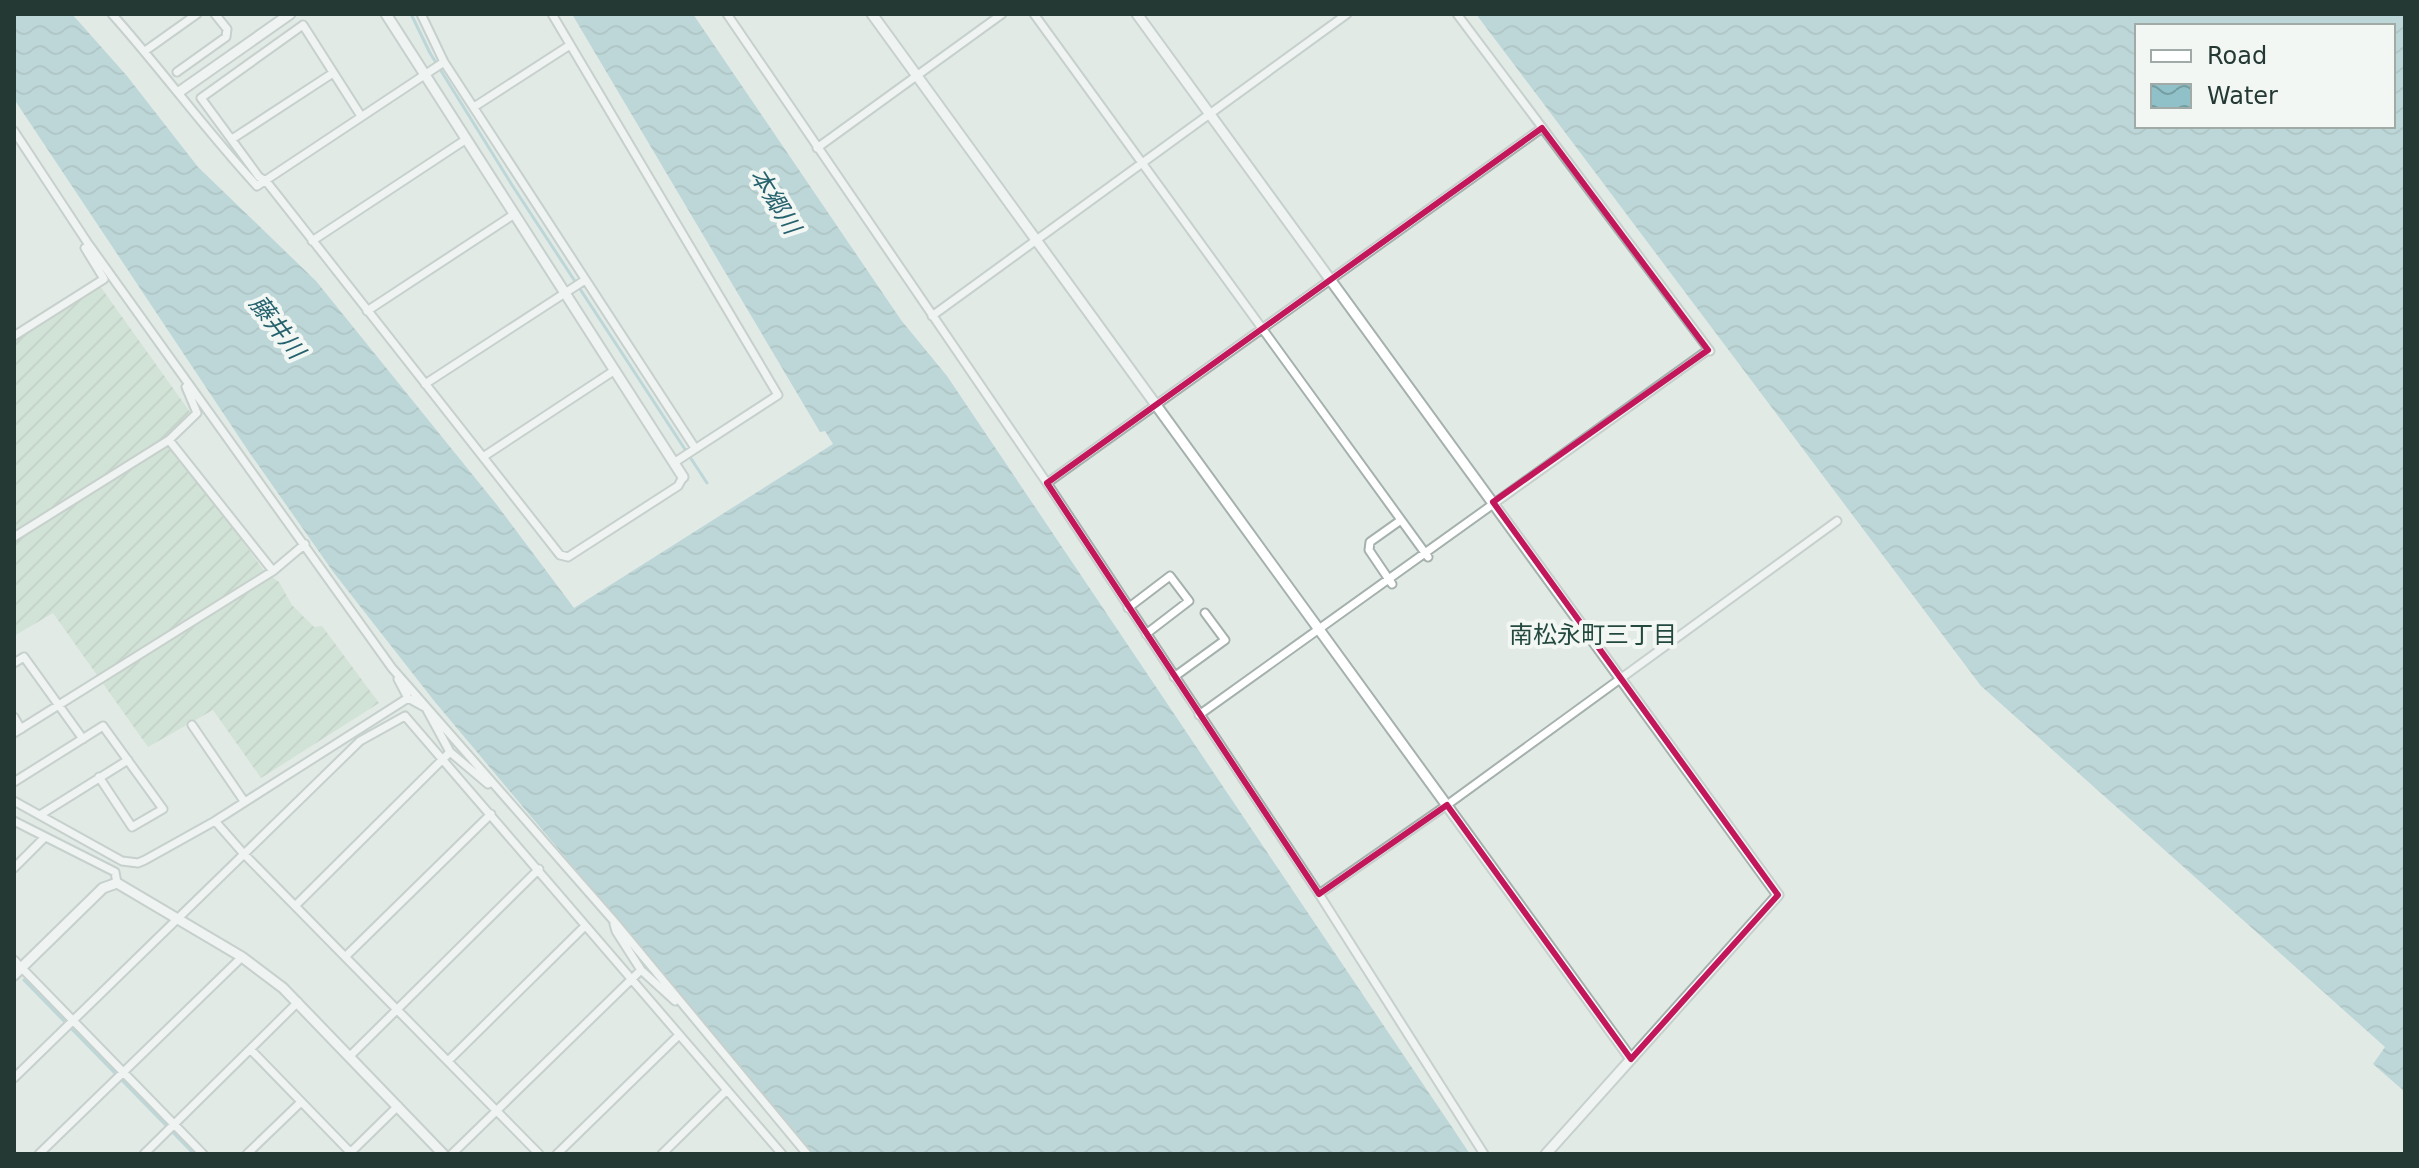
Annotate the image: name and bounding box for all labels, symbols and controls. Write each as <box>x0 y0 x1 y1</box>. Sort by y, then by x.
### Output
legend <box>2135 24 2395 128</box>
text: Road <box>2207 42 2267 70</box>
text: Water <box>2207 82 2278 110</box>
water label: 本郷川 <box>744 163 808 241</box>
water label: 藤井川 <box>244 290 312 366</box>
district label: 南松永町三丁目 <box>1509 621 1677 649</box>

